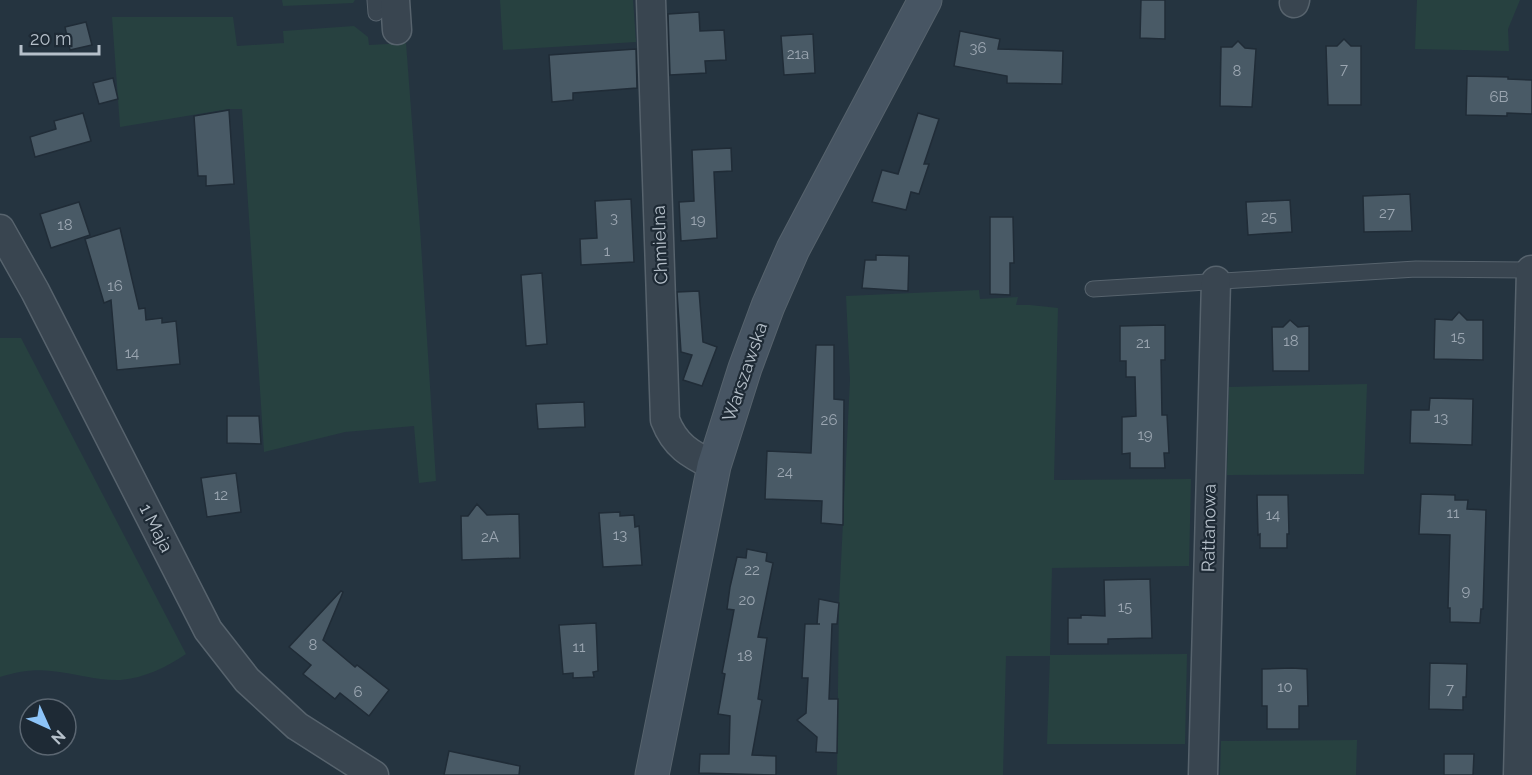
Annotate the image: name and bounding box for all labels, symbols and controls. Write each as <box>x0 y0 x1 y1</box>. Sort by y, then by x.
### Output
scale bar <box>21 18 99 56</box>
text: 20 m <box>30 28 72 49</box>
house number: 36 <box>969 39 987 57</box>
house number: 21a <box>787 45 809 63</box>
house number: 7 <box>1340 60 1348 78</box>
house number: 8 <box>1233 62 1242 80</box>
house number: 6B <box>1489 88 1509 106</box>
house number: 27 <box>1379 204 1395 222</box>
street label: Chmielna <box>648 205 671 285</box>
house number: 25 <box>1261 208 1277 226</box>
house number: 3 <box>610 209 618 227</box>
house number: 19 <box>690 211 706 229</box>
house number: 18 <box>57 216 73 234</box>
house number: 1 <box>604 242 611 260</box>
house number: 16 <box>107 277 123 295</box>
street label: Warszawska <box>718 319 771 424</box>
house number: 15 <box>1451 328 1465 346</box>
house number: 18 <box>1283 332 1299 350</box>
house number: 21 <box>1136 334 1151 352</box>
house number: 14 <box>125 344 139 362</box>
house number: 13 <box>1434 409 1448 427</box>
house number: 26 <box>821 411 837 429</box>
house number: 19 <box>1137 426 1153 444</box>
house number: 24 <box>777 463 793 481</box>
street label: Rattanowa <box>1197 484 1220 572</box>
house number: 12 <box>214 486 228 504</box>
street label: 1 Maja <box>135 500 178 556</box>
house number: 11 <box>1447 504 1460 522</box>
house number: 14 <box>1266 506 1280 524</box>
house number: 13 <box>613 526 627 544</box>
house number: 2A <box>481 528 499 546</box>
house number: 22 <box>744 561 760 579</box>
house number: 9 <box>1462 582 1471 600</box>
house number: 20 <box>739 591 756 609</box>
house number: 15 <box>1118 598 1132 616</box>
house number: 8 <box>309 636 318 654</box>
house number: 11 <box>573 638 586 656</box>
house number: 18 <box>737 647 753 665</box>
house number: 10 <box>1277 678 1293 696</box>
house number: 7 <box>1446 680 1454 698</box>
house number: 6 <box>353 683 363 701</box>
north arrow <box>18 697 78 757</box>
text: N <box>47 726 69 748</box>

